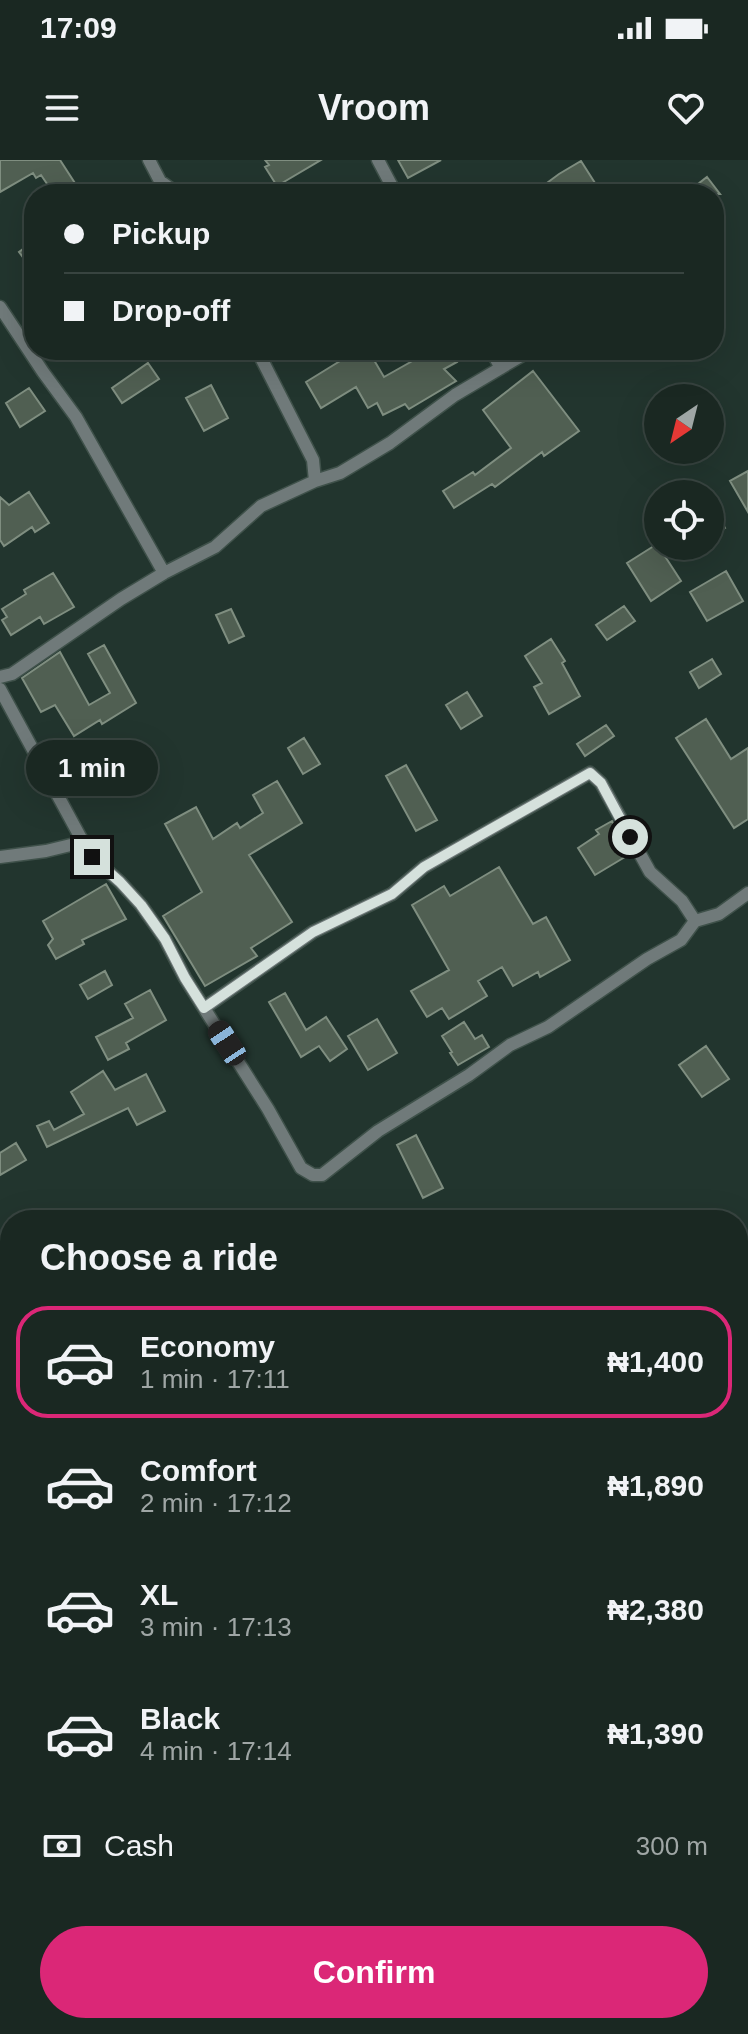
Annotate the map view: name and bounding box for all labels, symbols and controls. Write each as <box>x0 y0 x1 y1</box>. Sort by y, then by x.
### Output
text: 17:09 <box>40 11 117 44</box>
icon: menu <box>40 86 84 130</box>
icon: heart <box>664 86 708 130</box>
text: Vroom <box>318 87 430 128</box>
text: Pickup <box>112 217 210 250</box>
text: Drop-off <box>112 294 230 327</box>
north arrow <box>644 384 724 464</box>
map controls <box>644 384 724 560</box>
button: locate <box>644 480 724 560</box>
callout: 1 min <box>26 741 158 797</box>
text: 1 min <box>58 753 126 783</box>
route start <box>612 819 648 855</box>
route end <box>74 839 110 875</box>
car <box>204 1016 250 1070</box>
text: Choose a ride <box>40 1237 278 1278</box>
icon: car <box>44 1326 116 1398</box>
text: Economy <box>140 1330 275 1363</box>
text: ₦1,400 <box>607 1345 704 1378</box>
text: 1 min · 17:11 <box>140 1364 290 1394</box>
icon: car <box>44 1450 116 1522</box>
text: Comfort <box>140 1454 257 1487</box>
text: ₦1,890 <box>607 1469 704 1502</box>
text: 2 min · 17:12 <box>140 1488 292 1518</box>
icon: car <box>44 1574 116 1646</box>
text: XL <box>140 1578 178 1611</box>
text: ₦2,380 <box>607 1593 704 1626</box>
text: 3 min · 17:13 <box>140 1612 292 1642</box>
icon: car <box>44 1698 116 1770</box>
text: Black <box>140 1702 220 1735</box>
text: ₦1,390 <box>607 1717 704 1750</box>
text: 4 min · 17:14 <box>140 1736 292 1766</box>
icon: cash <box>40 1824 84 1868</box>
text: Cash <box>104 1829 174 1862</box>
text: 300 m <box>636 1831 708 1861</box>
button: Confirm <box>40 1926 708 2018</box>

